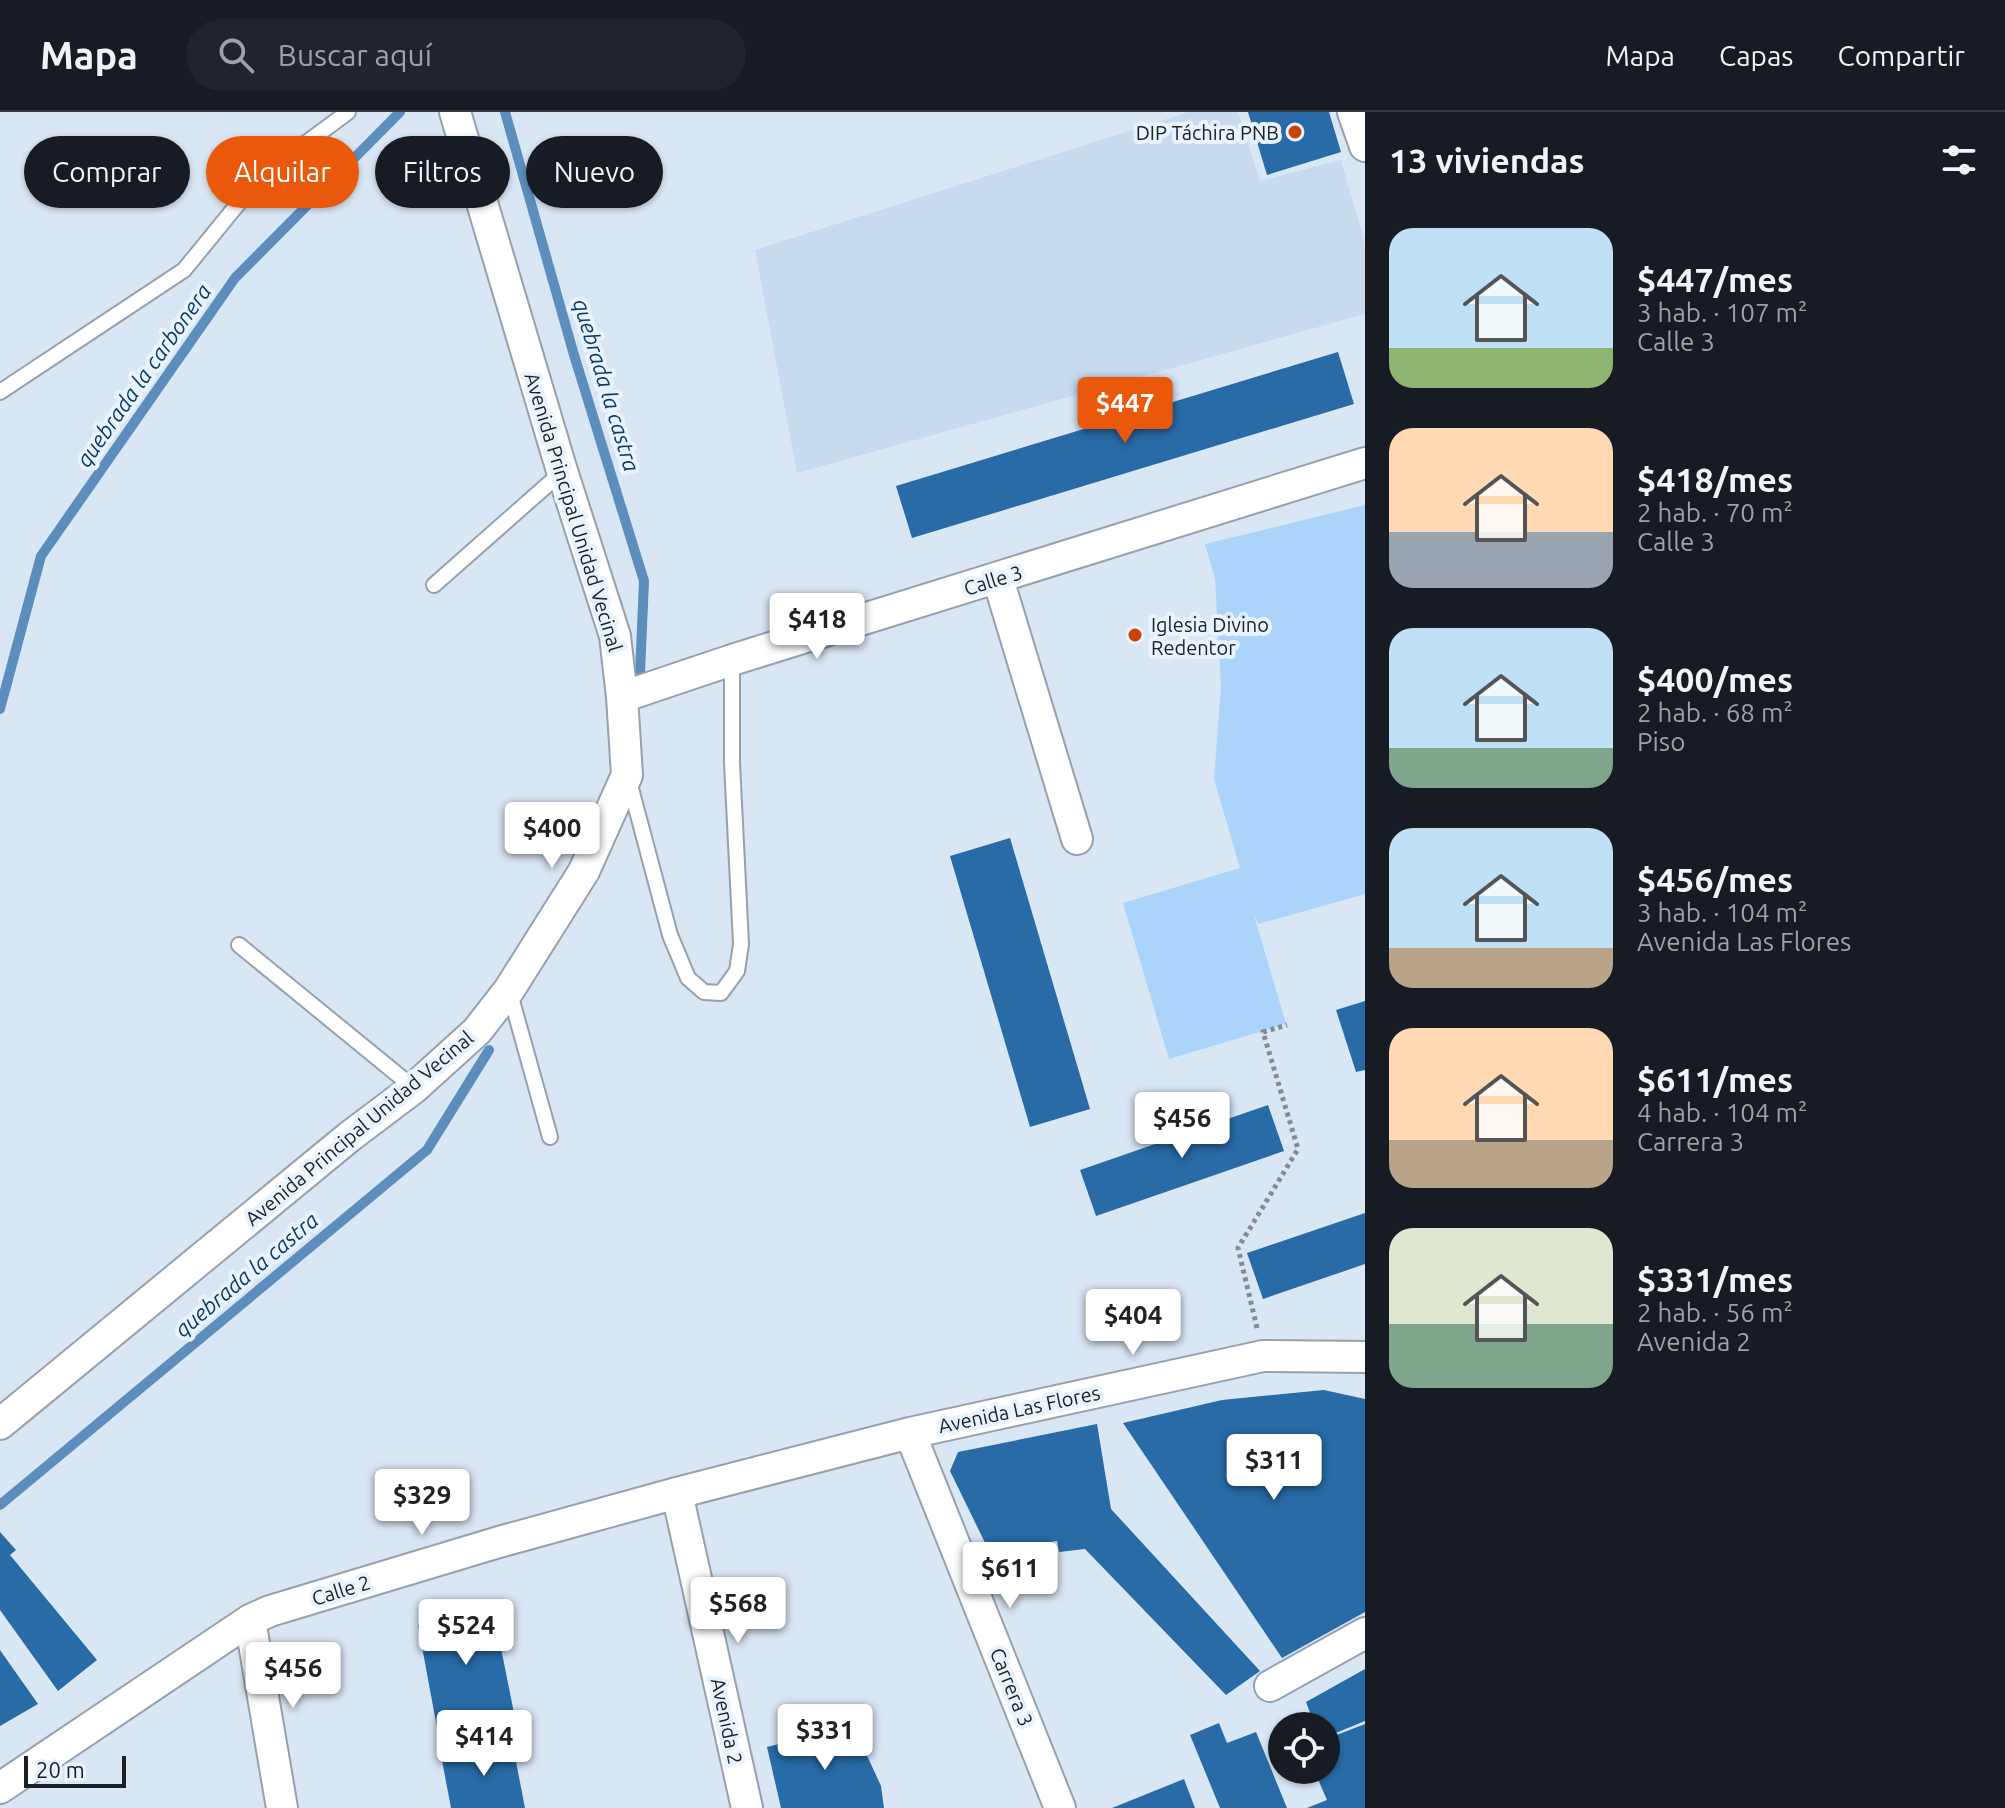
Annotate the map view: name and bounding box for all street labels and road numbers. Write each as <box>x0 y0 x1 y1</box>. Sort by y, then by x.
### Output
street label: Avenida Principal Unidad Vecinal <box>521 370 627 654</box>
street label: Calle 3 <box>961 560 1025 600</box>
street label: Avenida Principal Unidad Vecinal <box>240 1026 478 1230</box>
street label: Avenida Las Flores <box>936 1381 1102 1437</box>
street label: Calle 2 <box>309 1570 373 1610</box>
street label: Carrera 3 <box>986 1644 1038 1730</box>
street label: Avenida 2 <box>707 1676 747 1766</box>

